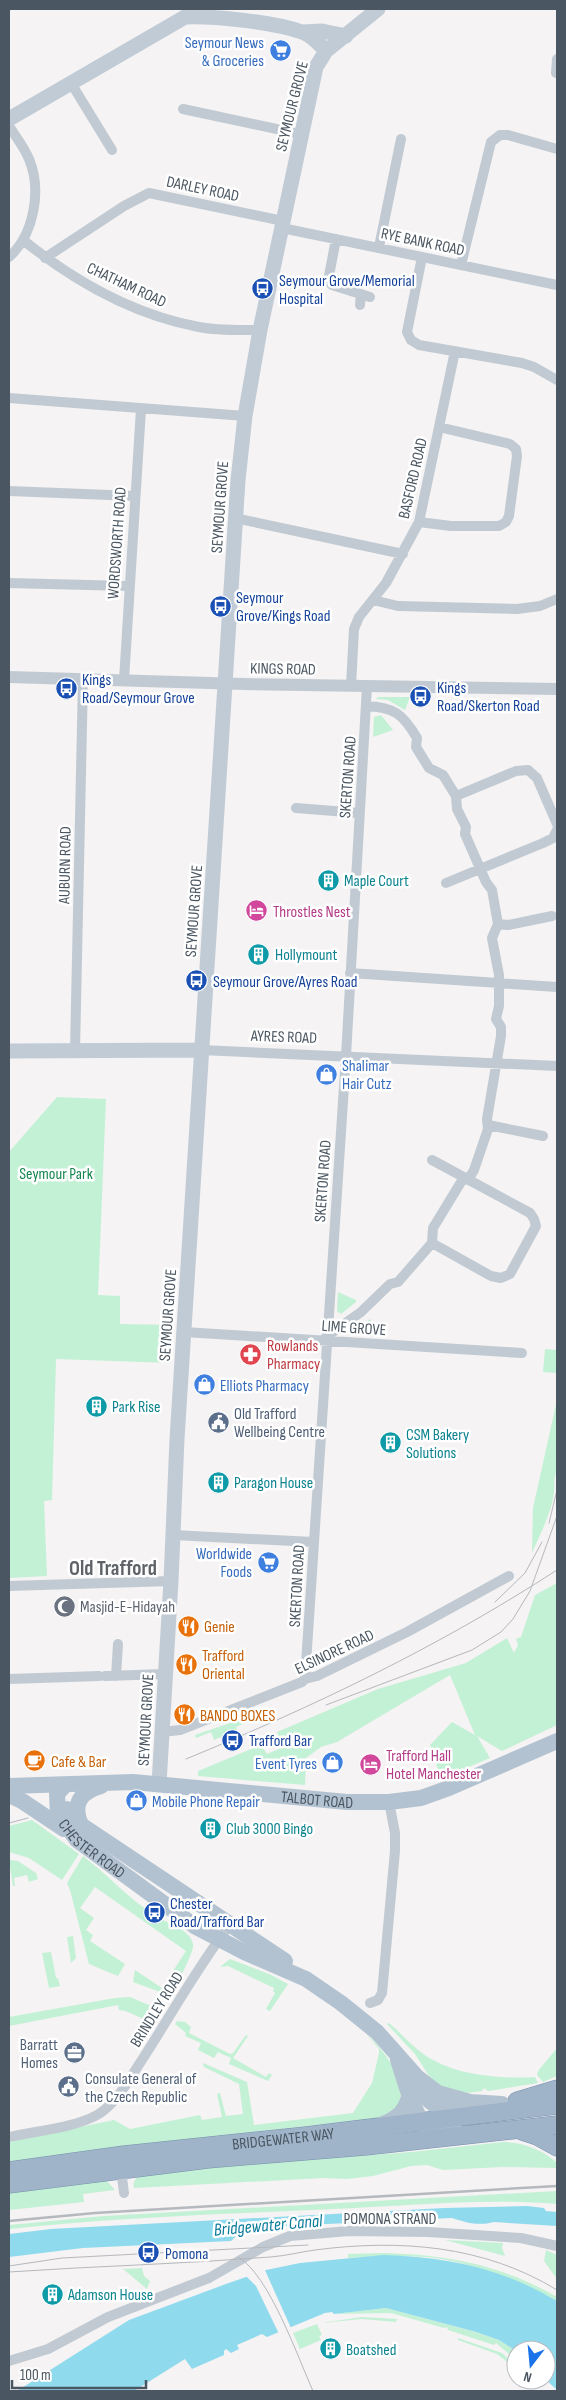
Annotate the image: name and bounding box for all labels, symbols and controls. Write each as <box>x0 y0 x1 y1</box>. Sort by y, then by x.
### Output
place label: Seymour News & Groceries <box>185 34 264 71</box>
supermarket icon: Seymour News & Groceries <box>268 39 292 63</box>
street label: SEYMOUR GROVE <box>272 59 313 153</box>
street label: DARLEY ROAD <box>165 173 241 206</box>
street label: RYE BANK ROAD <box>379 224 466 261</box>
street label: CHATHAM ROAD <box>84 259 169 312</box>
place label: Seymour Grove/Memorial Hospital <box>279 272 415 309</box>
bus stop icon: Seymour Grove/Memorial Hospital <box>251 277 275 301</box>
street label: BASFORD ROAD <box>395 436 432 521</box>
street label: SEYMOUR GROVE <box>208 460 233 554</box>
street label: WORDSWORTH ROAD <box>104 486 131 600</box>
place label: Seymour Grove/Kings Road <box>236 589 330 626</box>
bus stop icon: Seymour Grove/Kings Road <box>208 594 232 618</box>
street label: KINGS ROAD <box>250 659 316 680</box>
place label: Kings Road/Seymour Grove <box>82 671 195 708</box>
bus stop icon: Kings Road/Seymour Grove <box>54 676 78 700</box>
place label: Kings Road/Skerton Road <box>437 679 540 716</box>
bus stop icon: Kings Road/Skerton Road <box>409 684 433 708</box>
street label: SKERTON ROAD <box>336 735 361 819</box>
street label: AUBURN ROAD <box>55 826 76 905</box>
street label: SEYMOUR GROVE <box>182 864 207 958</box>
building icon: Maple Court <box>316 868 340 892</box>
place label: Maple Court <box>344 872 409 891</box>
hotel icon: Throstles Nest <box>245 899 269 923</box>
place label: Throstles Nest <box>273 903 351 922</box>
building icon: Hollymount <box>247 942 271 966</box>
place label: Hollymount <box>275 946 337 965</box>
bus stop icon: Seymour Grove/Ayres Road <box>185 969 209 993</box>
place label: Seymour Grove/Ayres Road <box>213 973 357 992</box>
street label: AYRES ROAD <box>250 1027 317 1048</box>
place label: Shalimar Hair Cutz <box>342 1057 392 1094</box>
shop icon: Shalimar Hair Cutz <box>314 1062 338 1086</box>
street label: SKERTON ROAD <box>311 1139 336 1223</box>
park label: Seymour Park <box>19 1165 93 1184</box>
street label: SEYMOUR GROVE <box>156 1268 181 1362</box>
street label: LIME GROVE <box>321 1317 387 1340</box>
place label: Rowlands Pharmacy <box>267 1337 320 1374</box>
pharmacy icon: Rowlands Pharmacy <box>239 1342 263 1366</box>
shop icon: Elliots Pharmacy <box>192 1373 216 1397</box>
place label: Elliots Pharmacy <box>220 1377 309 1396</box>
building icon: Park Rise <box>84 1394 108 1418</box>
place label: Park Rise <box>112 1398 161 1417</box>
place label: Old Trafford Wellbeing Centre <box>234 1405 325 1442</box>
public building icon: Old Trafford Wellbeing Centre <box>206 1410 230 1434</box>
place label: CSM Bakery Solutions <box>406 1426 469 1463</box>
building icon: CSM Bakery Solutions <box>378 1431 402 1455</box>
building icon: Paragon House <box>206 1470 230 1494</box>
place label: Paragon House <box>234 1474 313 1493</box>
street label: SKERTON ROAD <box>286 1544 309 1628</box>
place label: Worldwide Foods <box>196 1545 252 1582</box>
supermarket icon: Worldwide Foods <box>256 1550 280 1574</box>
district label: Old Trafford <box>69 1556 157 1581</box>
mosque icon: Masjid-E-Hidayah <box>52 1594 76 1618</box>
place label: Masjid-E-Hidayah <box>80 1598 175 1617</box>
restaurant icon: Genie <box>176 1614 200 1638</box>
place label: Genie <box>204 1618 235 1637</box>
street label: ELSINORE ROAD <box>292 1626 377 1679</box>
place label: Trafford Oriental <box>202 1647 245 1684</box>
restaurant icon: Trafford Oriental <box>174 1652 198 1676</box>
street label: SEYMOUR GROVE <box>135 1674 158 1767</box>
restaurant icon: BANDO BOXES <box>172 1703 196 1727</box>
place label: BANDO BOXES <box>200 1707 276 1726</box>
bus stop icon: Trafford Bar <box>221 1728 245 1752</box>
place label: Trafford Bar <box>249 1732 312 1751</box>
place label: Trafford Hall Hotel Manchester <box>386 1747 482 1784</box>
cafe icon: Cafe & Bar <box>23 1749 47 1773</box>
shop icon: Event Tyres <box>321 1751 345 1775</box>
hotel icon: Trafford Hall Hotel Manchester <box>358 1752 382 1776</box>
place label: Cafe & Bar <box>51 1753 107 1772</box>
place label: Event Tyres <box>255 1755 317 1774</box>
street label: TALBOT ROAD <box>280 1788 353 1813</box>
shop icon: Mobile Phone Repair <box>124 1789 148 1813</box>
place label: Mobile Phone Repair <box>152 1793 260 1812</box>
street label: CHESTER ROAD <box>54 1816 128 1883</box>
building icon: Club 3000 Bingo <box>198 1816 222 1840</box>
place label: Club 3000 Bingo <box>226 1820 313 1839</box>
place label: Chester Road/Trafford Bar <box>170 1895 265 1932</box>
bus stop icon: Chester Road/Trafford Bar <box>142 1900 166 1924</box>
street label: BRINDLEY ROAD <box>127 1968 188 2051</box>
place label: Barratt Homes <box>20 2036 58 2073</box>
office icon: Barratt Homes <box>62 2041 86 2065</box>
place label: Consulate General of the Czech Republic <box>85 2070 197 2107</box>
public building icon: Consulate General of the Czech Republic <box>57 2075 81 2099</box>
street label: BRIDGEWATER WAY <box>231 2124 336 2155</box>
water label: Bridgewater Canal <box>213 2210 324 2241</box>
street label: POMONA STRAND <box>344 2210 437 2229</box>
bus stop icon: Pomona <box>137 2241 161 2265</box>
place label: Pomona <box>165 2245 208 2264</box>
building icon: Adamson House <box>40 2282 64 2306</box>
place label: Adamson House <box>67 2286 153 2305</box>
building icon: Boatshed <box>318 2337 342 2361</box>
north arrow <box>506 2340 556 2390</box>
place label: Boatshed <box>346 2341 396 2360</box>
scale bar <box>12 2358 146 2390</box>
text: 100 m <box>20 2366 51 2385</box>
text: N <box>522 2368 533 2386</box>

